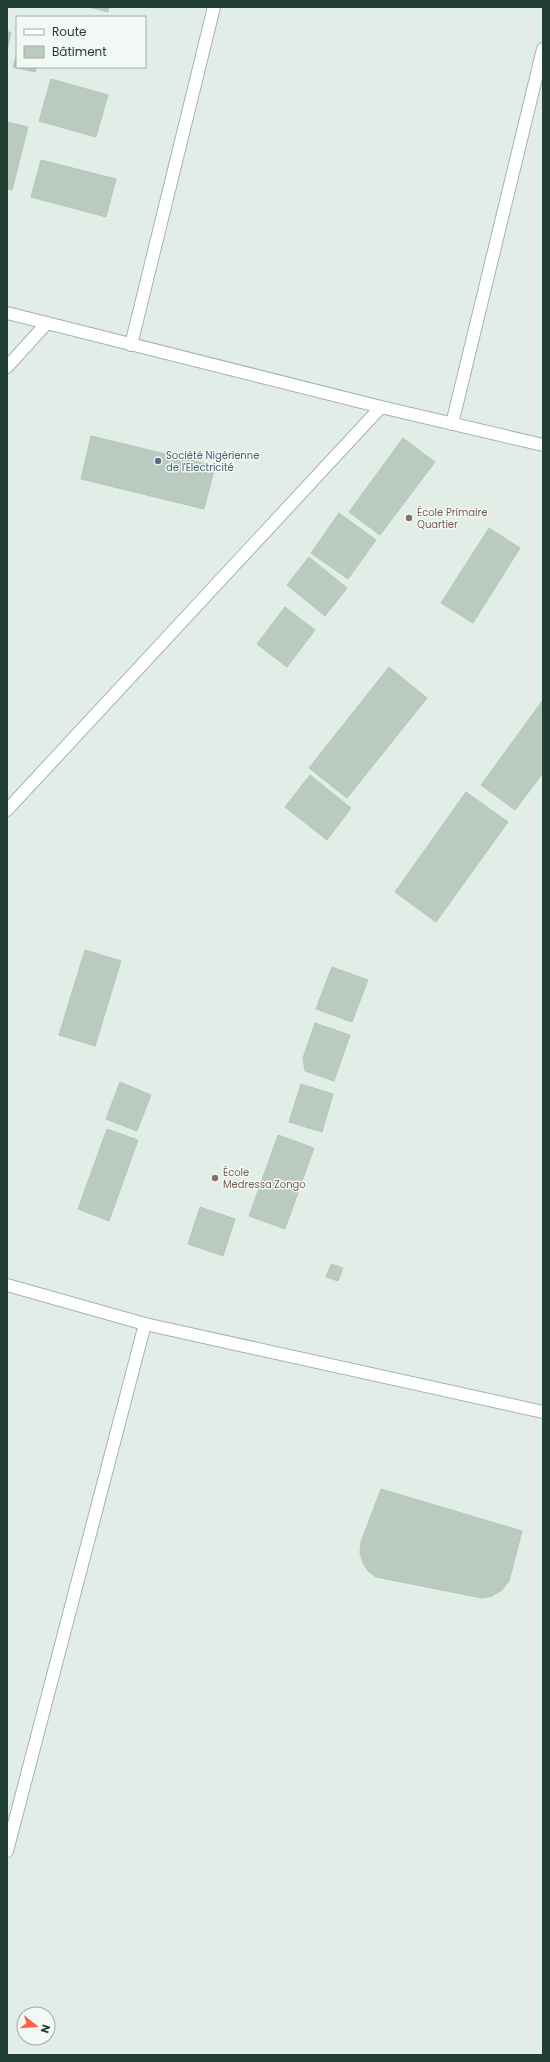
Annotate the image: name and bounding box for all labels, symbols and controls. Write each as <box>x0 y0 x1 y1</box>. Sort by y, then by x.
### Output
legend <box>16 16 146 68</box>
text: Route <box>52 23 86 40</box>
text: Bâtiment <box>52 43 107 60</box>
place label: Société Nigérienne de l'Electricité <box>166 448 259 475</box>
marker: Société Nigérienne de l'Electricité <box>153 456 163 466</box>
place label: École Primaire Quartier <box>417 505 487 532</box>
marker: École Primaire Quartier <box>404 513 414 523</box>
place label: École Medressa Zongo <box>223 1165 306 1192</box>
marker: École Medressa Zongo <box>210 1173 220 1183</box>
north arrow <box>16 2006 56 2046</box>
text: N <box>37 2023 54 2035</box>

